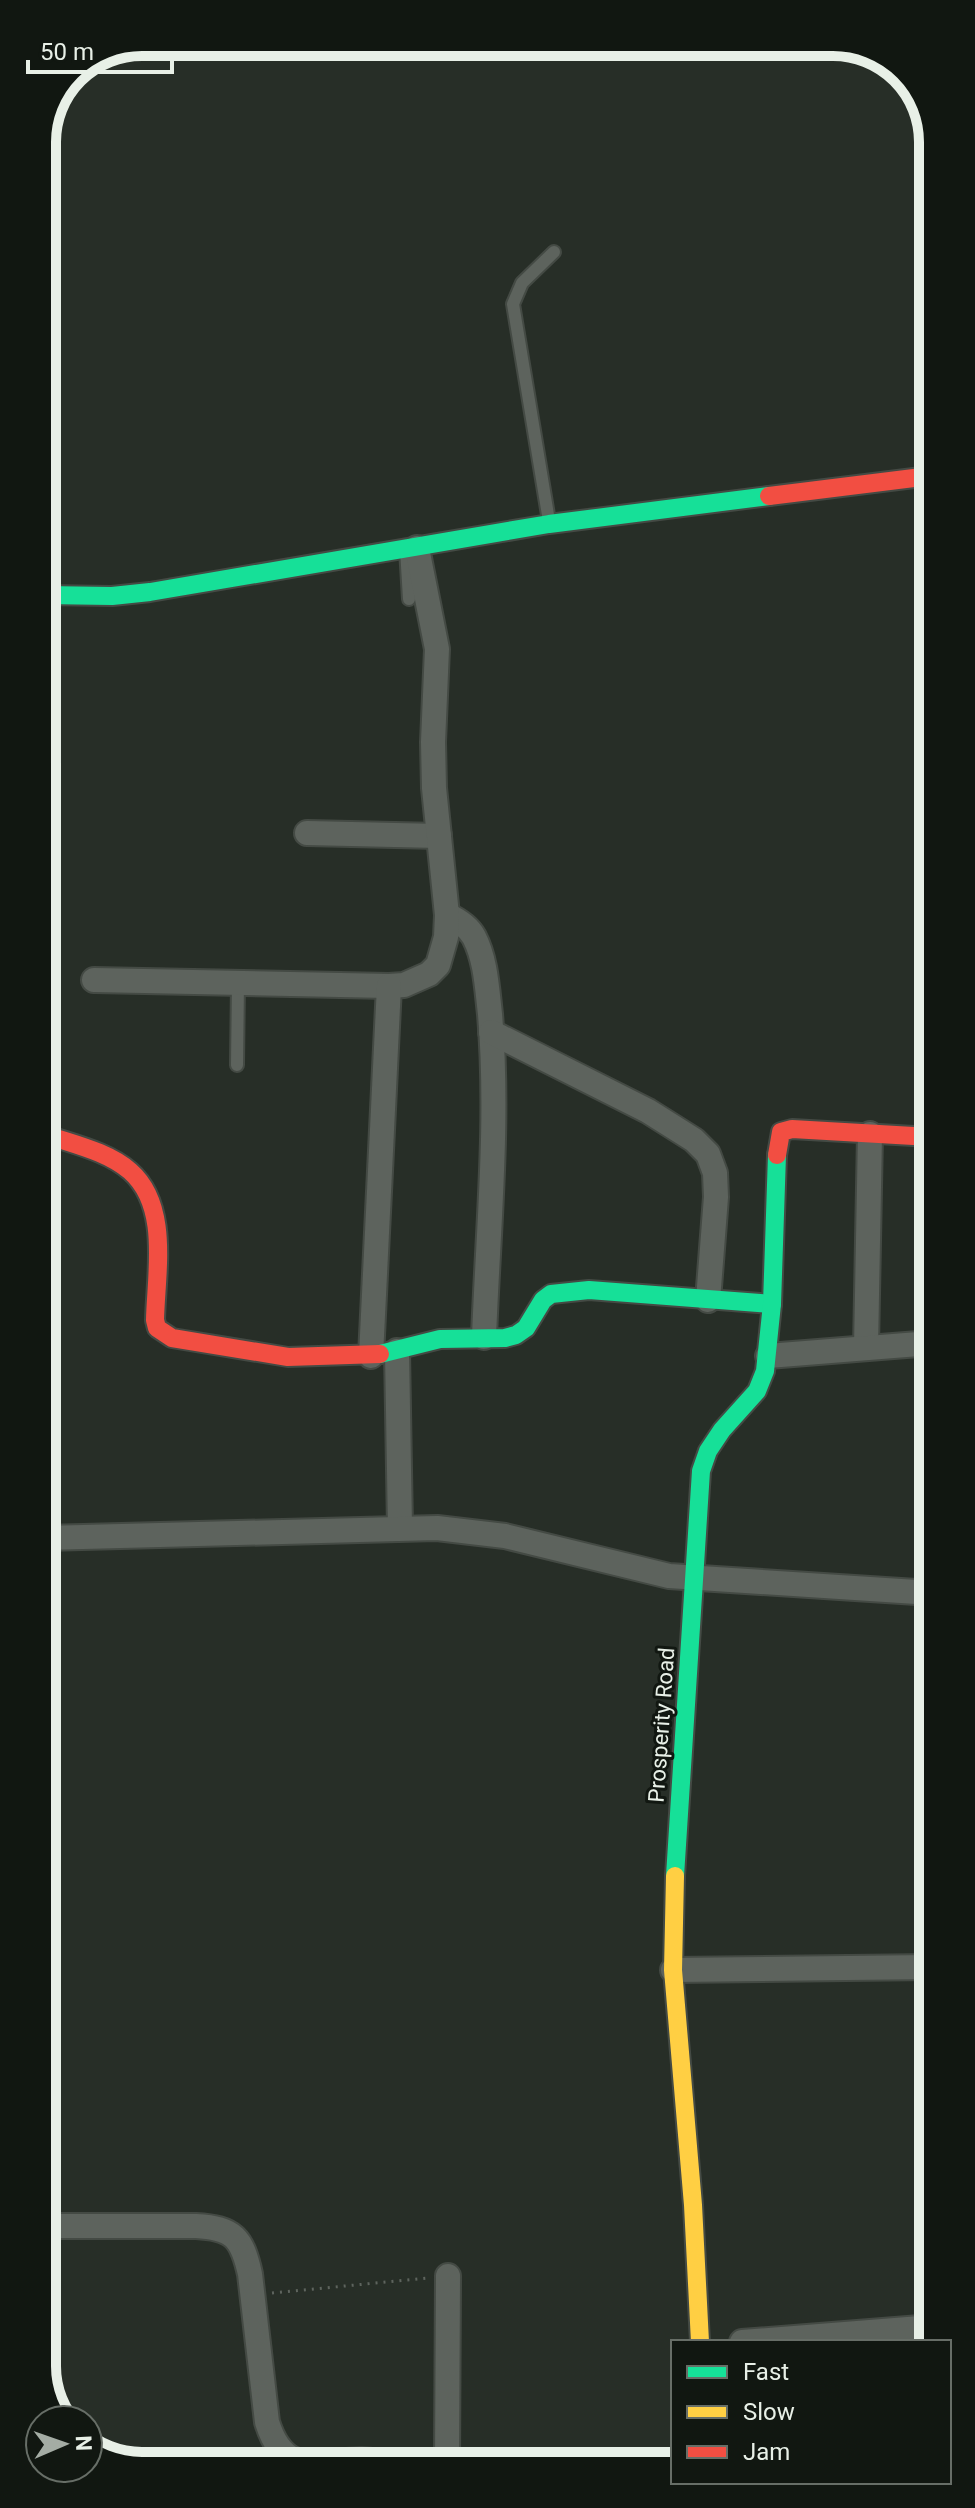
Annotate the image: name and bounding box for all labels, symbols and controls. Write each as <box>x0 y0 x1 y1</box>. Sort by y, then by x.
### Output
scale bar <box>28 24 172 74</box>
text: 50 m <box>40 38 94 66</box>
street label: Prosperity Road <box>644 1647 679 1803</box>
legend <box>671 2340 951 2484</box>
text: Fast <box>743 2358 789 2386</box>
text: Slow <box>743 2398 795 2426</box>
north arrow <box>24 2404 104 2484</box>
text: N <box>71 2435 96 2452</box>
text: Jam <box>743 2438 790 2466</box>

